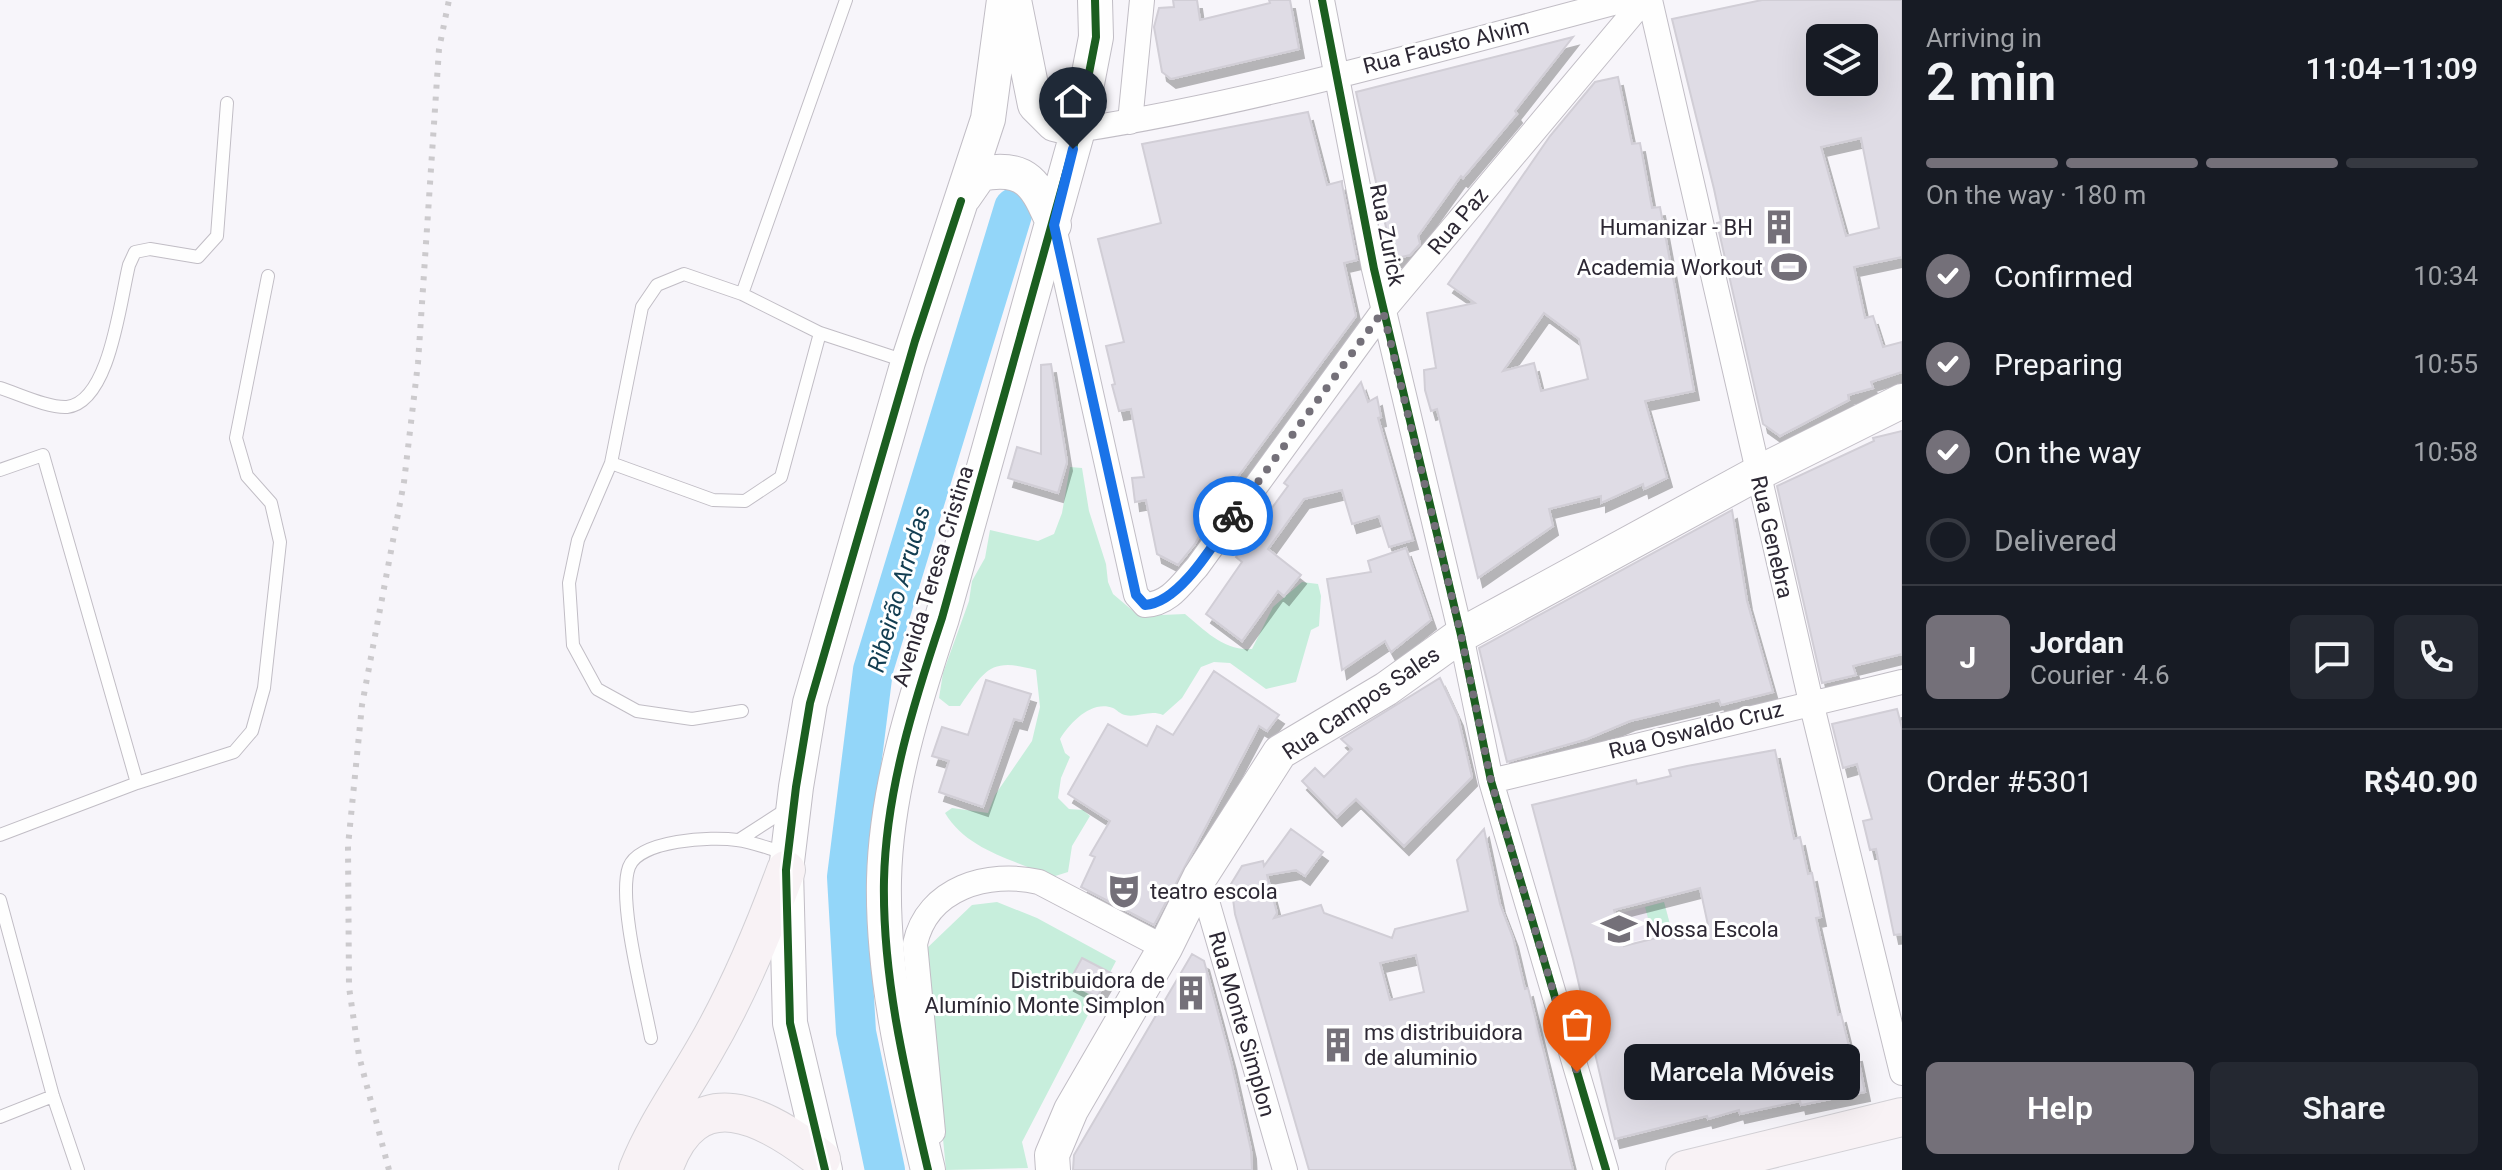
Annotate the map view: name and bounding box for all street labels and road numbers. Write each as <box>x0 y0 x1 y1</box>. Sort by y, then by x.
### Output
street label: Rua Fausto Alvim <box>1360 13 1532 79</box>
street label: Rua Zurick <box>1365 182 1409 289</box>
street label: Rua Paz <box>1423 182 1493 260</box>
street label: Avenida Teresa Cristina <box>888 463 978 689</box>
street label: Rua Genebra <box>1746 473 1798 601</box>
street label: Rua Campos Sales <box>1278 641 1444 765</box>
street label: Rua Oswaldo Cruz <box>1606 696 1786 764</box>
street label: Rua Monte Simplon <box>1204 929 1280 1119</box>

